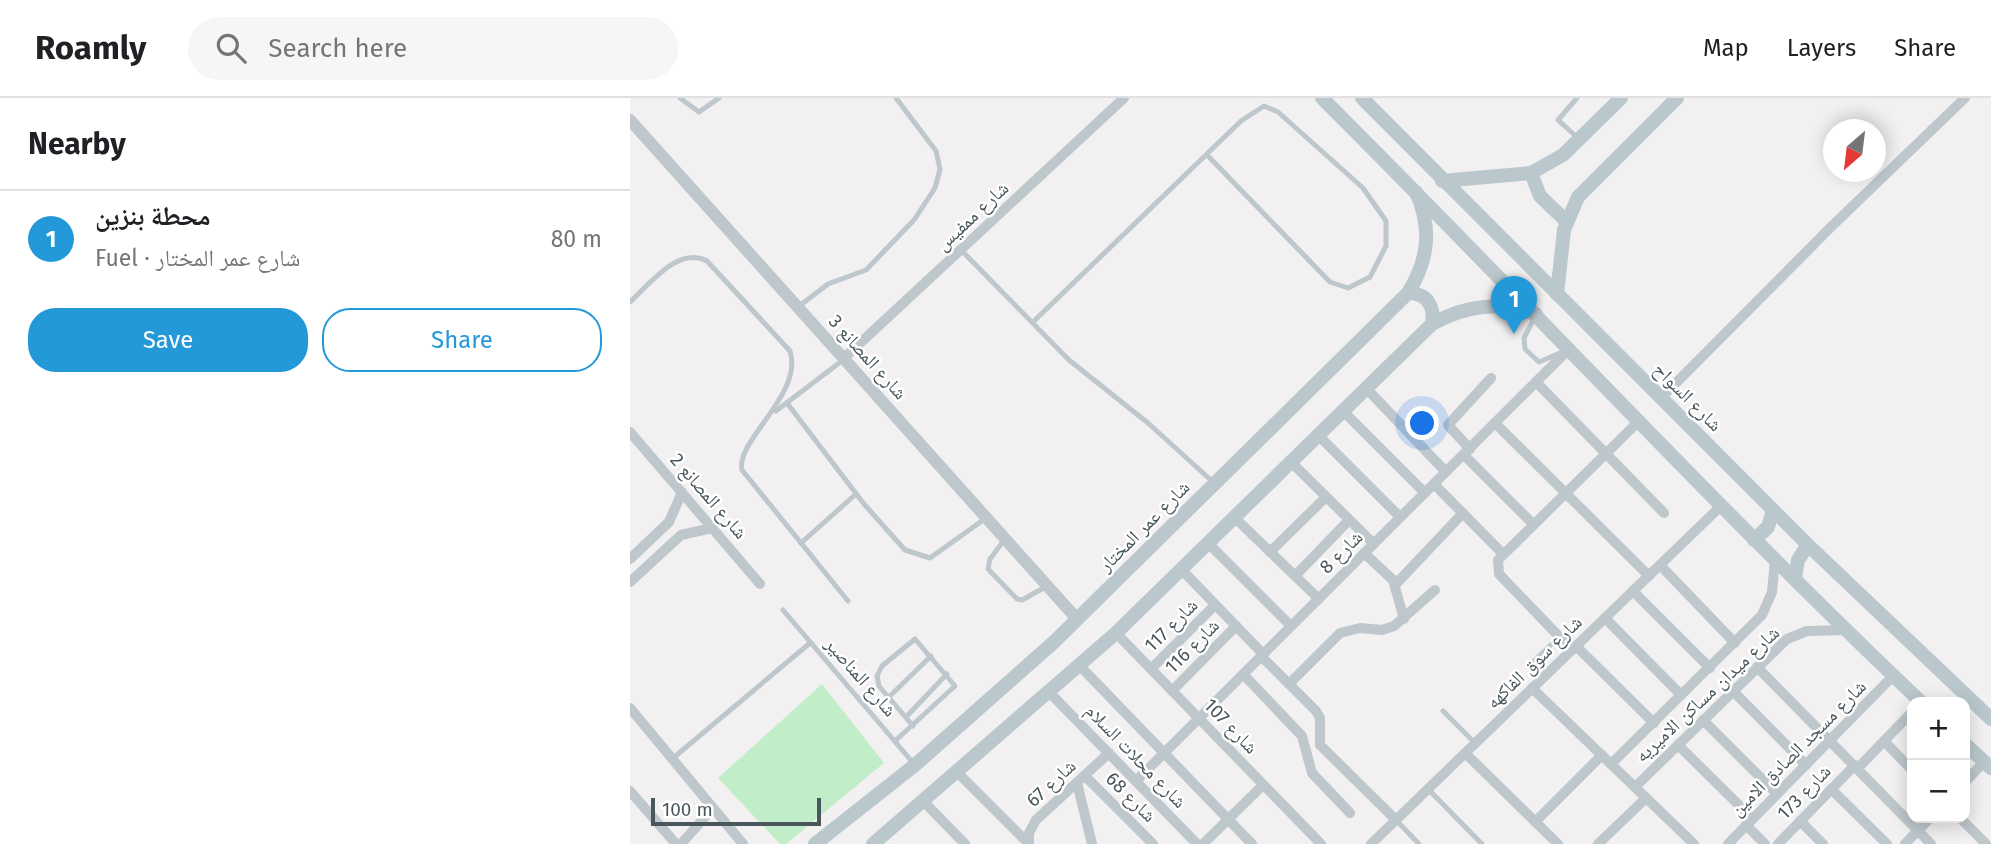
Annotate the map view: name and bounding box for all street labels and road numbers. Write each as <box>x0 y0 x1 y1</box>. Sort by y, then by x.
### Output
street label: شارع ممفيس <box>931 176 1013 256</box>
street label: شارع المصانع 3 <box>823 310 912 405</box>
street label: شارع السواح <box>1649 358 1727 436</box>
street label: شارع المصانع 2 <box>665 449 752 544</box>
street label: شارع عمر المختار <box>1093 476 1194 577</box>
street label: شارع 8 <box>1315 526 1367 578</box>
street label: شارع 117 <box>1140 594 1202 656</box>
street label: شارع سوق الفاكهه <box>1481 611 1587 713</box>
street label: شارع 116 <box>1160 614 1224 678</box>
street label: شارع ميدان مساكن الاميريه <box>1630 621 1784 767</box>
street label: شارع المناصير <box>820 632 902 721</box>
street label: شارع مسجد الصادق الامين <box>1725 675 1871 821</box>
street label: شارع 107 <box>1199 694 1263 758</box>
street label: شارع محلات السلام <box>1079 699 1191 814</box>
street label: شارع 67 <box>1021 754 1081 812</box>
street label: شارع 173 <box>1772 760 1836 824</box>
street label: شارع 68 <box>1101 767 1161 827</box>

